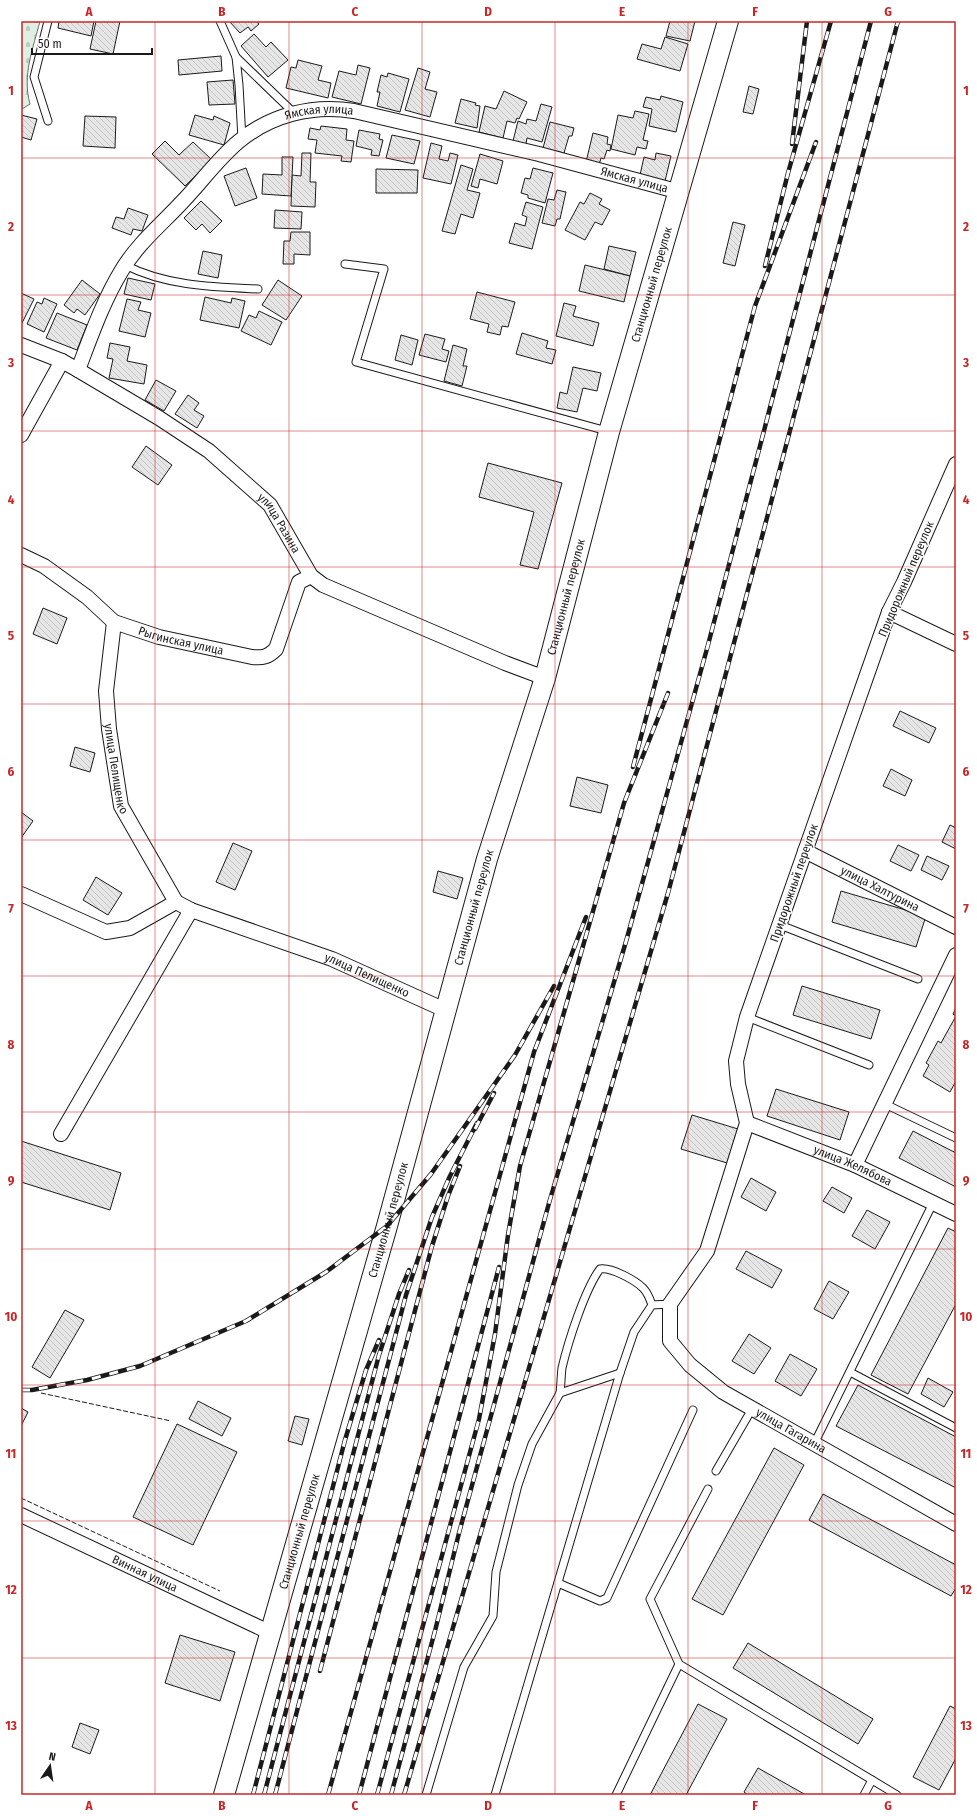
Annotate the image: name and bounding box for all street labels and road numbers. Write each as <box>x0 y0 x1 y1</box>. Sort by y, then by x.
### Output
street label: Ямская улица <box>283 102 354 123</box>
street label: Ямская улица <box>599 164 670 196</box>
street label: Станционный переулок <box>628 225 675 344</box>
street label: улица Разина <box>255 490 303 556</box>
street label: Придорожный переулок <box>875 519 937 639</box>
street label: Станционный переулок <box>544 537 588 657</box>
street label: Рыгинская улица <box>137 624 225 658</box>
street label: улица Пелищенко <box>102 723 131 817</box>
street label: Придорожный переулок <box>767 822 821 944</box>
street label: Станционный переулок <box>451 848 497 967</box>
street label: улица Халтурина <box>838 863 922 914</box>
street label: улица Пелищенко <box>323 950 412 1000</box>
street label: улица Желябова <box>812 1143 894 1189</box>
street label: Станционный переулок <box>366 1160 411 1279</box>
street label: улица Гагарина <box>754 1405 829 1456</box>
street label: Станционный переулок <box>276 1472 323 1591</box>
street label: Винная улица <box>110 1552 180 1595</box>

